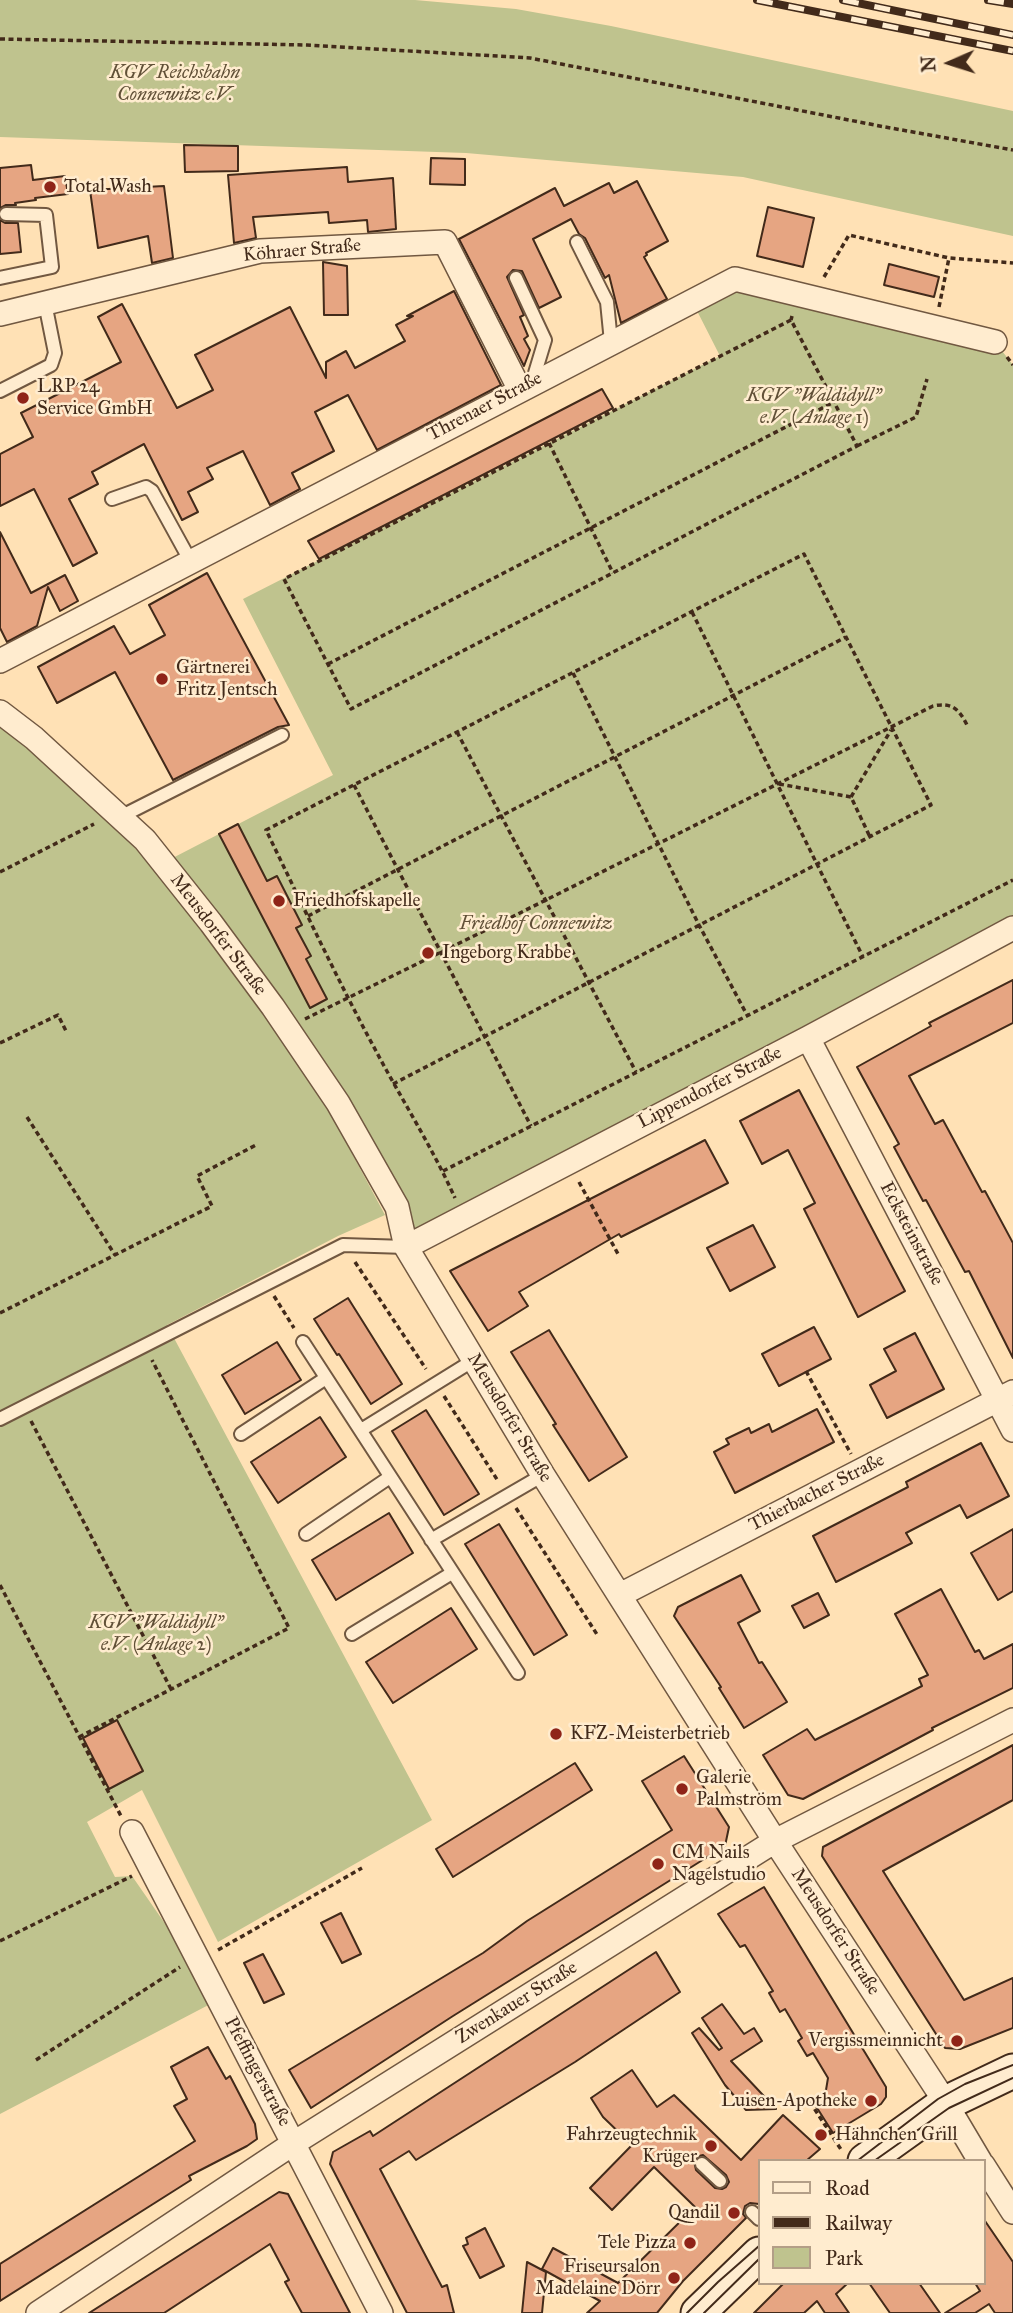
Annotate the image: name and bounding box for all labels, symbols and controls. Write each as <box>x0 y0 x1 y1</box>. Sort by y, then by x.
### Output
north arrow <box>915 28 985 98</box>
text: N <box>917 55 940 73</box>
park label: KGV Reichsbahn Connewitz e.V. <box>110 62 240 106</box>
place label: Total Wash <box>64 176 152 198</box>
marker: Total Wash <box>42 179 58 195</box>
street label: Köhraer Straße <box>242 234 362 268</box>
street label: Threnaer Straße <box>424 367 546 447</box>
place label: LRP 24 Service GmbH <box>37 376 153 420</box>
park label: KGV "Waldidyll" e.V. (Anlage 1) <box>747 385 881 429</box>
marker: LRP 24 Service GmbH <box>15 390 31 406</box>
place label: Gärtnerei Fritz Jentsch <box>176 657 277 701</box>
marker: Gärtnerei Fritz Jentsch <box>154 671 170 687</box>
street label: Meusdorfer Straße <box>165 870 271 1000</box>
place label: Friedhofskapelle <box>293 890 421 912</box>
marker: Friedhofskapelle <box>271 893 287 909</box>
park label: Friedhof Connewitz <box>460 913 612 935</box>
place label: Ingeborg Krabbe <box>442 942 571 964</box>
marker: Ingeborg Krabbe <box>420 945 436 961</box>
street label: Lippendorfer Straße <box>634 1042 786 1134</box>
street label: Ecksteinstraße <box>874 1178 948 1290</box>
street label: Meusdorfer Straße <box>461 1349 557 1487</box>
street label: Thierbacher Straße <box>745 1449 889 1537</box>
park label: KGV "Waldidyll" e.V. (Anlage 2) <box>89 1612 223 1656</box>
place label: KFZ-Meisterbetrieb <box>570 1723 730 1745</box>
marker: KFZ-Meisterbetrieb <box>548 1726 564 1742</box>
place label: Galerie Palmström <box>696 1767 782 1811</box>
marker: Galerie Palmström <box>674 1781 690 1797</box>
place label: CM Nails Nagelstudio <box>672 1842 766 1886</box>
marker: CM Nails Nagelstudio <box>650 1856 666 1872</box>
street label: Meusdorfer Straße <box>786 1864 884 2000</box>
street label: Zwenkauer Straße <box>452 1957 582 2049</box>
street label: Pfeffingerstraße <box>219 2013 295 2131</box>
place label: Vergissmeinnicht <box>808 2030 943 2052</box>
marker: Vergissmeinnicht <box>949 2033 965 2049</box>
place label: Luisen-Apotheke <box>721 2090 857 2112</box>
marker: Luisen-Apotheke <box>863 2093 879 2109</box>
place label: Fahrzeugtechnik Krüger <box>566 2124 697 2168</box>
place label: Hähnchen Grill <box>835 2124 958 2146</box>
marker: Hähnchen Grill <box>813 2127 829 2143</box>
marker: Fahrzeugtechnik Krüger <box>703 2138 719 2154</box>
legend <box>758 2159 985 2285</box>
text: Road <box>825 2175 870 2201</box>
place label: Qandil <box>668 2202 720 2224</box>
marker: Qandil <box>726 2205 742 2221</box>
text: Railway <box>825 2210 892 2236</box>
place label: Tele Pizza <box>598 2232 676 2254</box>
marker: Tele Pizza <box>682 2235 698 2251</box>
text: Park <box>825 2245 863 2271</box>
place label: Friseursalon Madelaine Dörr <box>535 2256 660 2300</box>
marker: Friseursalon Madelaine Dörr <box>666 2270 682 2286</box>

